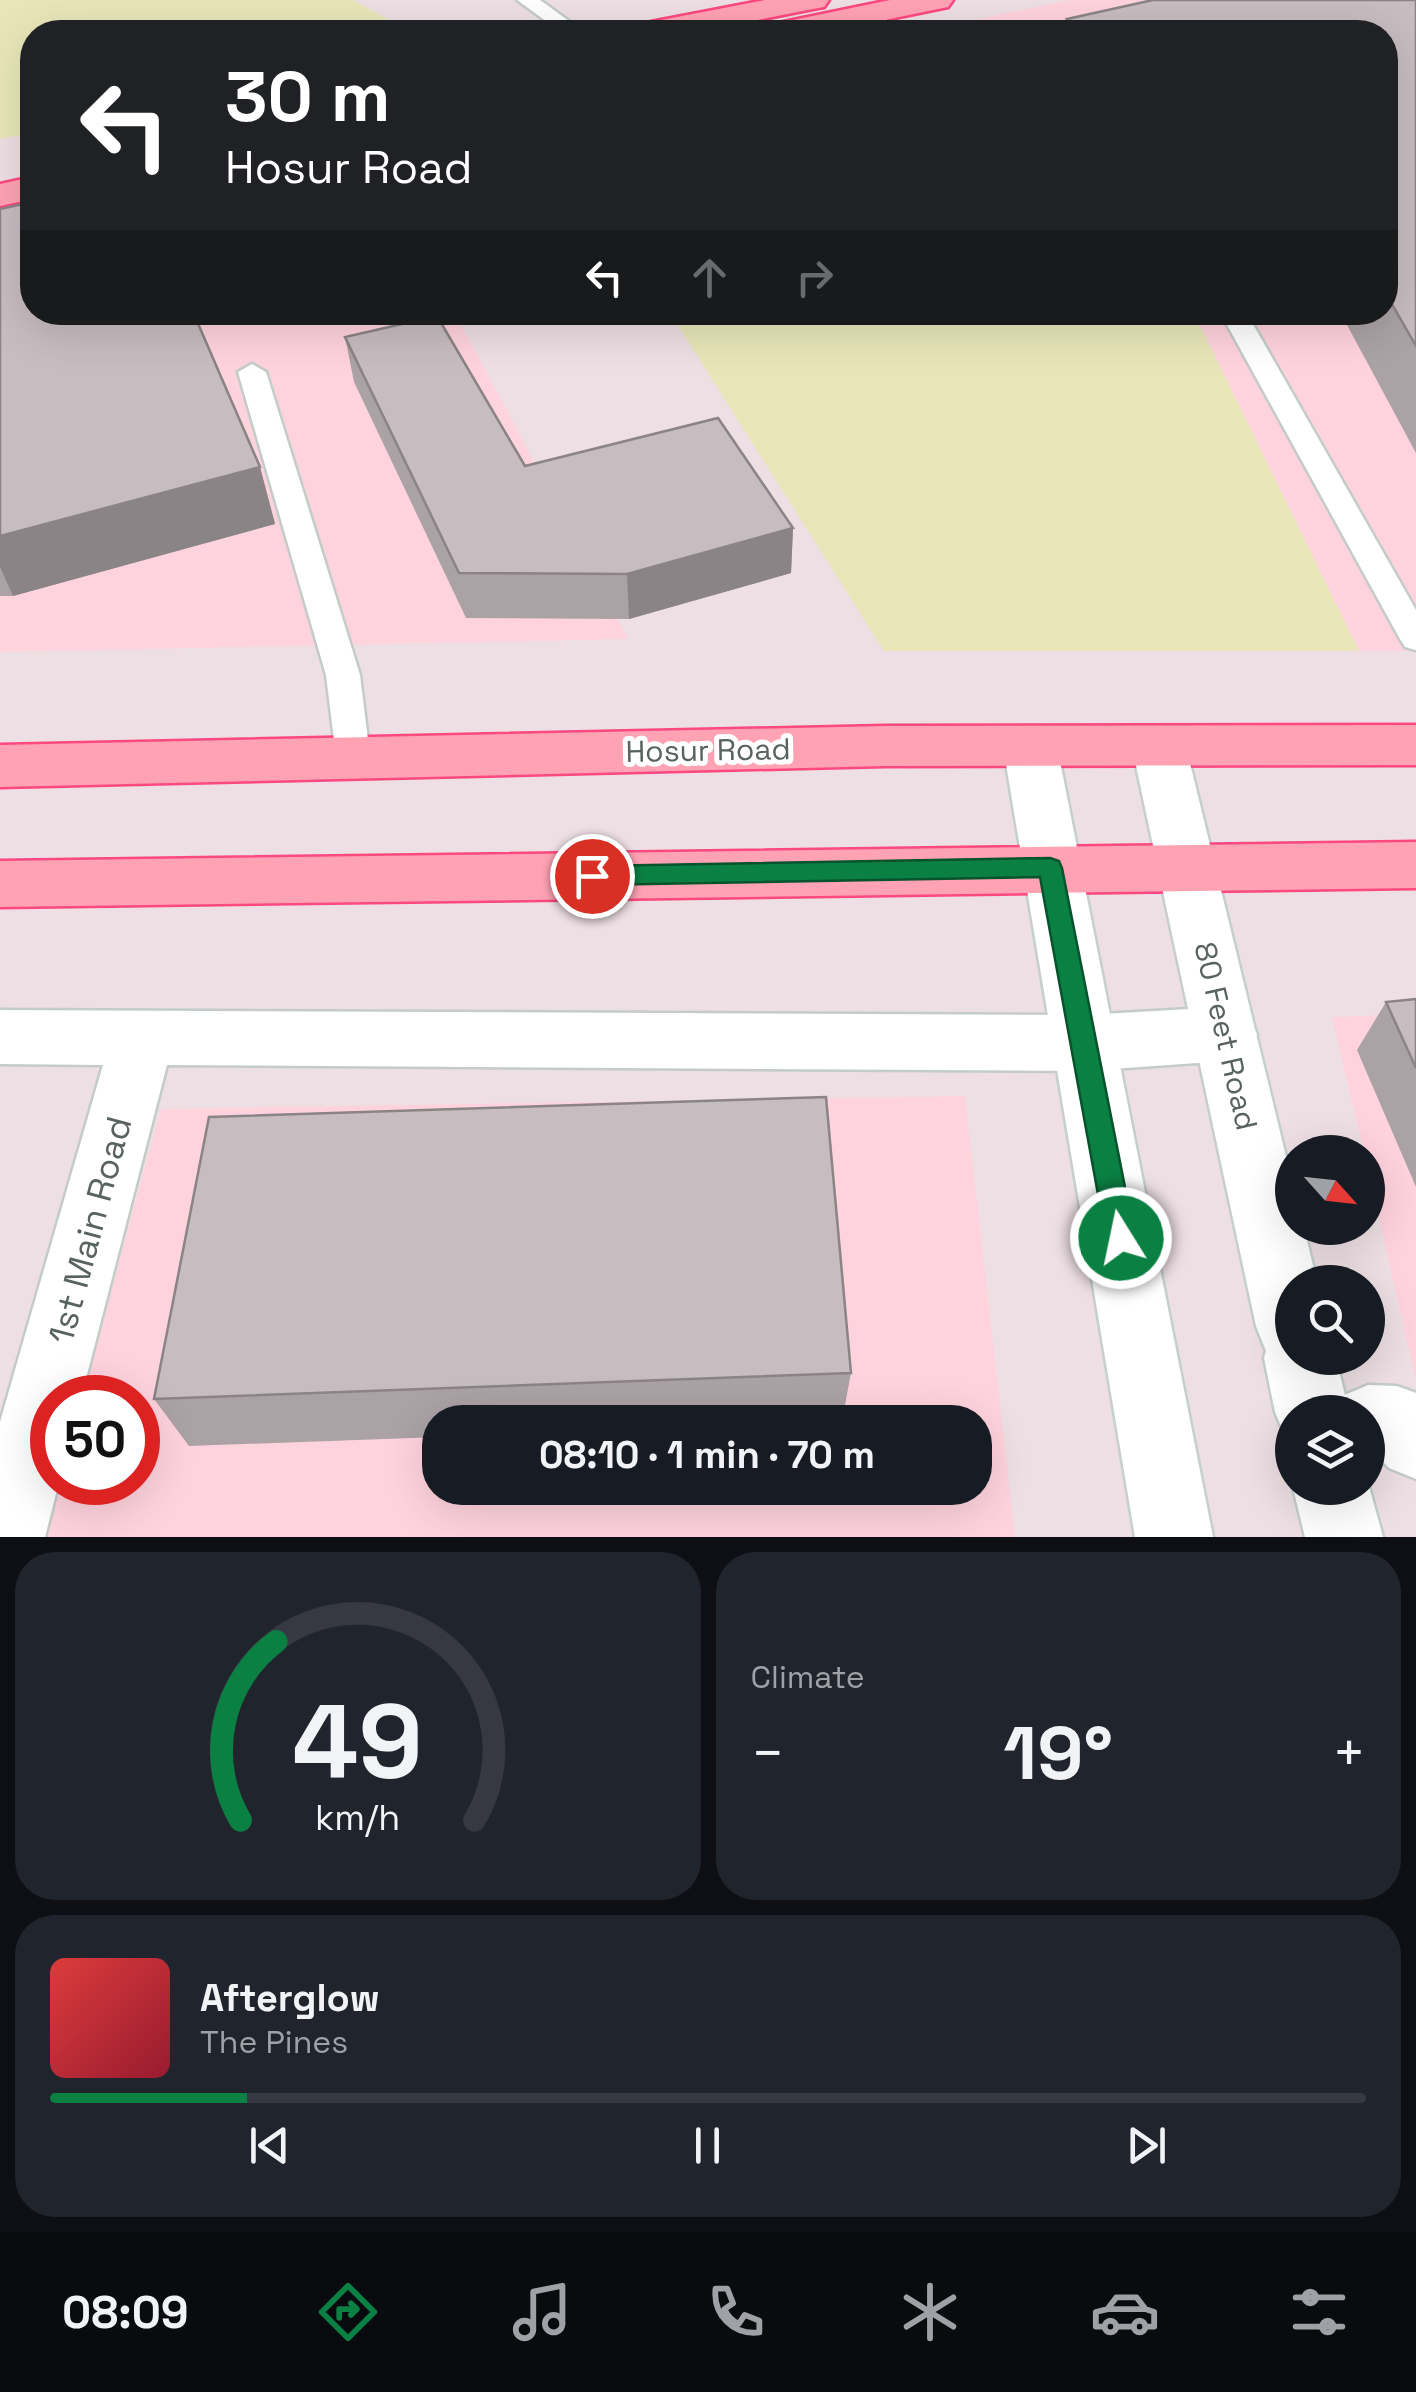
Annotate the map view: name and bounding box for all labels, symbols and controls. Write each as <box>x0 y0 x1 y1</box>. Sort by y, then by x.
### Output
text: 30 m <box>225 52 390 141</box>
icon: left <box>60 60 190 190</box>
text: Hosur Road <box>225 139 473 196</box>
icon: left <box>577 250 632 305</box>
icon: ahead <box>682 250 737 305</box>
icon: right <box>787 250 842 305</box>
street label: Hosur Road <box>625 729 791 771</box>
pin <box>550 834 635 919</box>
icon: arrive <box>565 849 620 904</box>
street label: 80 Feet Road <box>1185 938 1267 1134</box>
street label: 1st Main Road <box>39 1112 141 1348</box>
north arrow <box>1275 1135 1385 1245</box>
map controls <box>1275 1135 1385 1505</box>
position arrow <box>1069 1186 1173 1290</box>
button: search <box>1275 1265 1385 1375</box>
speed limit sign: 50 <box>30 1375 160 1505</box>
button: layers <box>1275 1395 1385 1505</box>
text: 08:10 · 1 min · 70 m <box>539 1431 875 1479</box>
text: Climate <box>751 1657 865 1697</box>
text: 49 <box>293 1676 423 1808</box>
text: 19° <box>1003 1705 1113 1801</box>
text: − <box>751 1718 785 1788</box>
text: + <box>1332 1718 1366 1788</box>
text: km/h <box>315 1795 400 1840</box>
text: Afterglow <box>200 1974 380 2022</box>
text: The Pines <box>200 2022 348 2062</box>
icon: previous <box>242 2118 297 2173</box>
icon: pause <box>680 2118 735 2173</box>
icon: next <box>1119 2118 1174 2173</box>
icon: directions <box>313 2277 383 2347</box>
icon: music <box>507 2277 577 2347</box>
icon: phone <box>701 2277 771 2347</box>
icon: climate <box>895 2277 965 2347</box>
icon: car <box>1090 2277 1160 2347</box>
icon: filters <box>1284 2277 1354 2347</box>
text: 08:09 <box>62 2284 189 2341</box>

